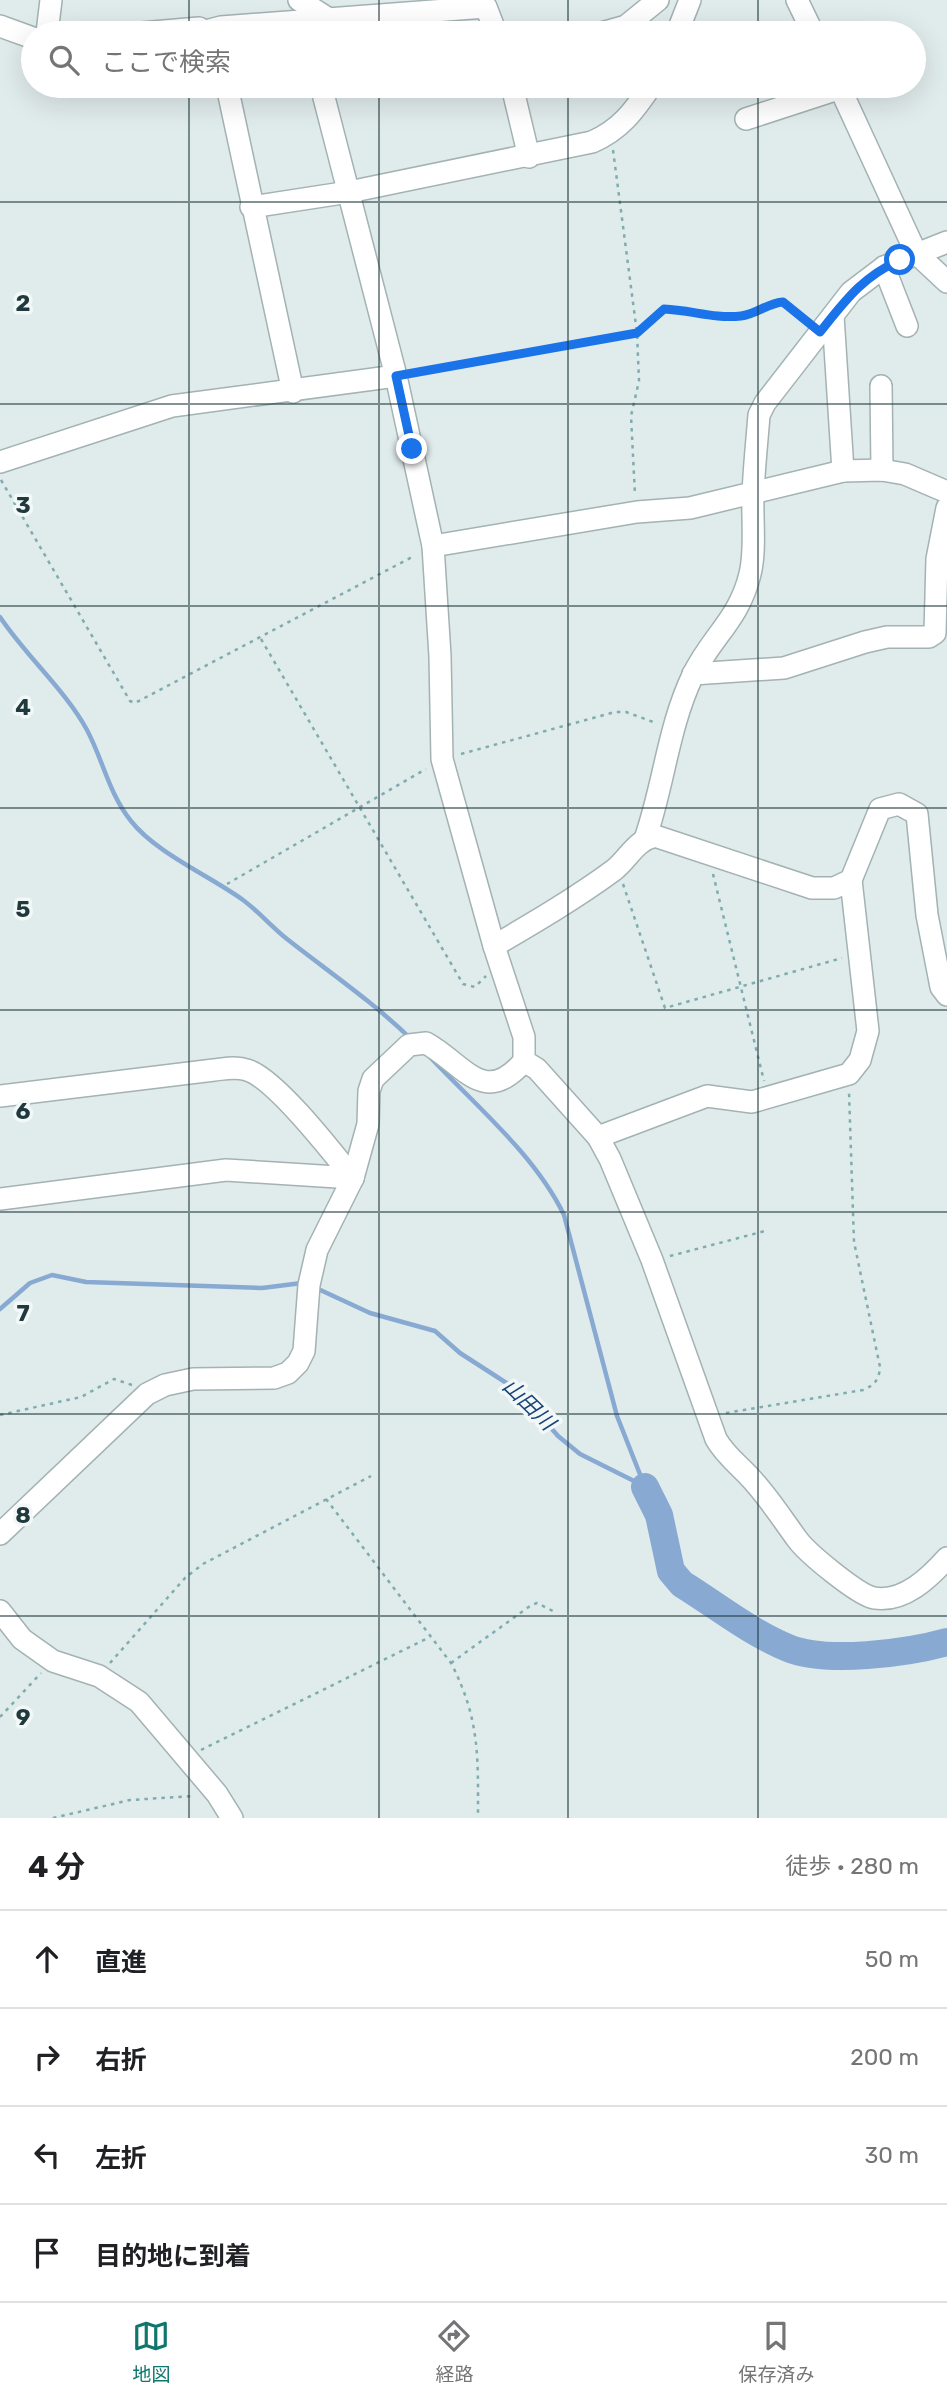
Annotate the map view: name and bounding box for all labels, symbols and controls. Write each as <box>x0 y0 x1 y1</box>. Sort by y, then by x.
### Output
search box <box>21 21 926 98</box>
icon: search <box>45 41 83 79</box>
text: ここで検索 <box>101 47 231 78</box>
route start <box>884 244 915 275</box>
text: 2 <box>16 289 30 317</box>
route end <box>396 433 427 464</box>
text: 3 <box>15 491 31 519</box>
text: 4 <box>15 693 31 721</box>
text: 5 <box>16 895 31 923</box>
text: 6 <box>16 1097 31 1125</box>
text: 7 <box>16 1299 30 1327</box>
water label: 山田川 <box>498 1373 562 1436</box>
text: 8 <box>15 1501 31 1529</box>
text: 9 <box>16 1703 30 1731</box>
text: 4 分 <box>28 1849 85 1885</box>
text: 徒歩 · 280 m <box>785 1852 919 1880</box>
icon: ahead <box>28 1940 66 1978</box>
text: 50 m <box>865 1945 919 1973</box>
text: 直進 <box>95 1947 147 1978</box>
icon: right <box>28 2038 66 2076</box>
text: 200 m <box>850 2043 919 2071</box>
text: 右折 <box>95 2045 147 2076</box>
icon: left <box>28 2136 66 2174</box>
text: 30 m <box>864 2141 919 2169</box>
text: 左折 <box>95 2143 147 2174</box>
icon: arrive <box>28 2234 66 2272</box>
text: 目的地に到着 <box>95 2241 251 2272</box>
tab: 地図 <box>132 2317 171 2386</box>
tab: 経路 <box>435 2317 474 2386</box>
tab: 保存済み <box>738 2317 815 2386</box>

